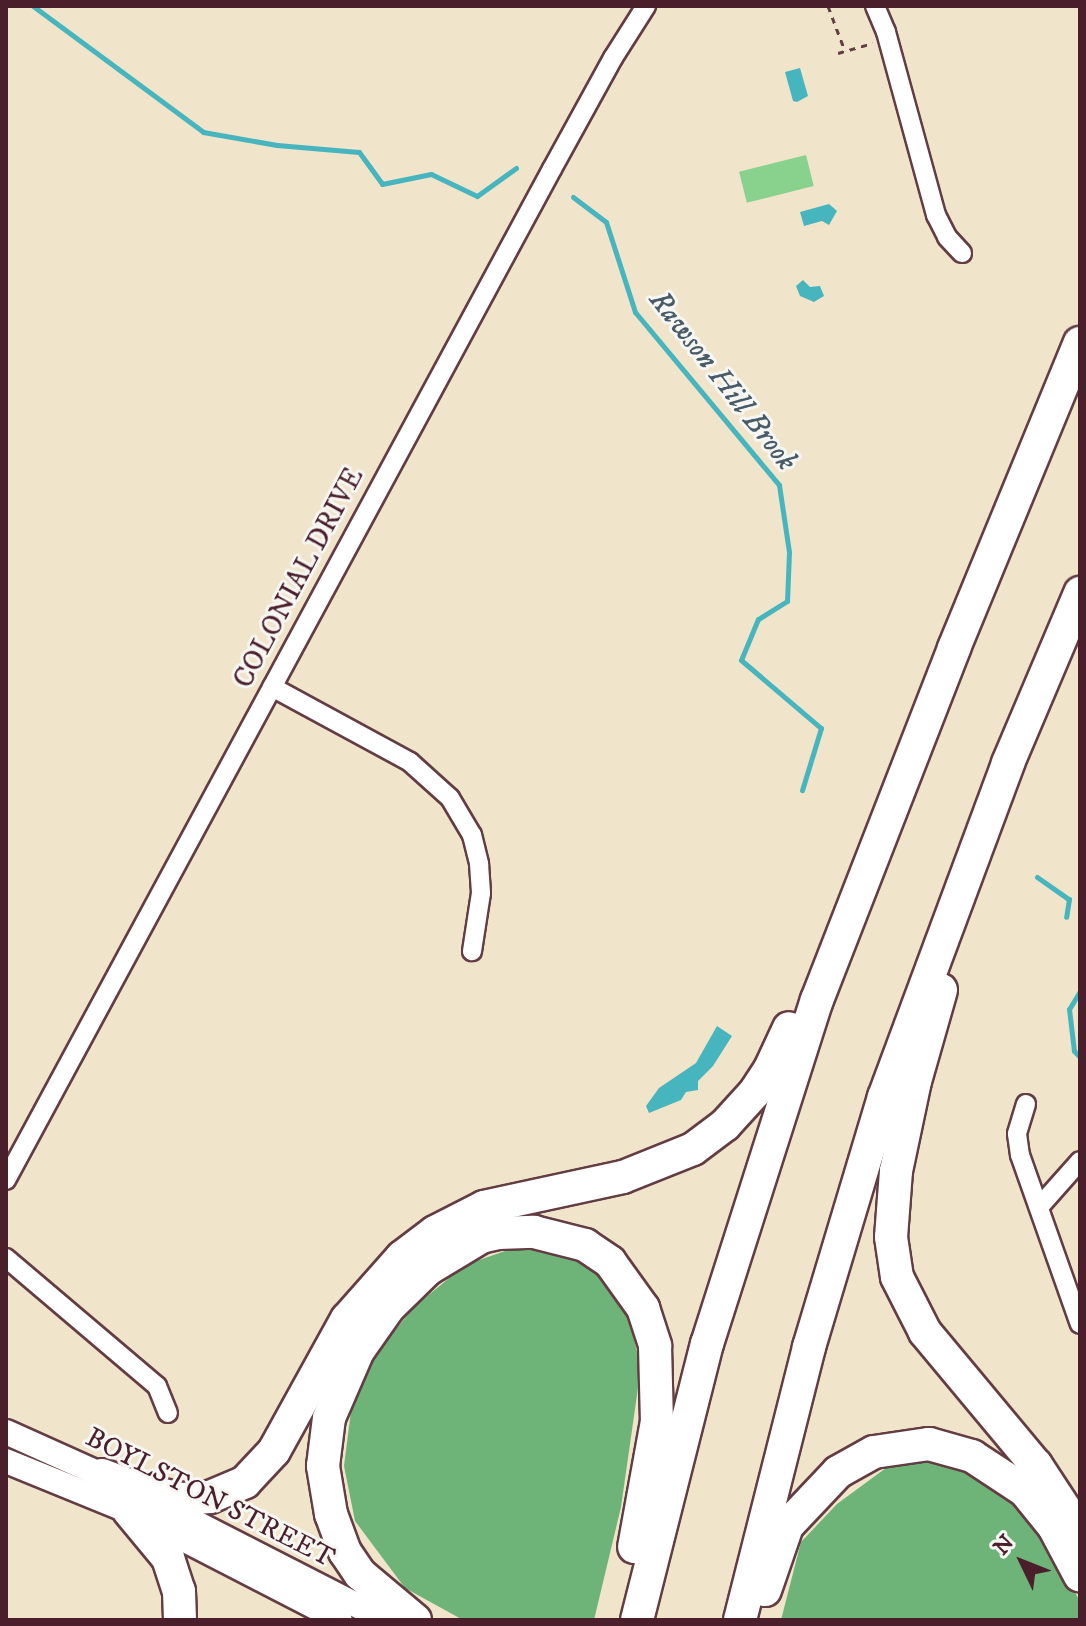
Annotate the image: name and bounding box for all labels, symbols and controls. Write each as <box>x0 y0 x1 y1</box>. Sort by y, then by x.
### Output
water label: Rawson Hill Brook <box>640 284 804 478</box>
street label: COLONIAL DRIVE <box>227 462 371 694</box>
street label: BOYLSTON STREET <box>80 1421 340 1575</box>
north arrow <box>982 1522 1062 1602</box>
text: N <box>988 1529 1020 1561</box>

